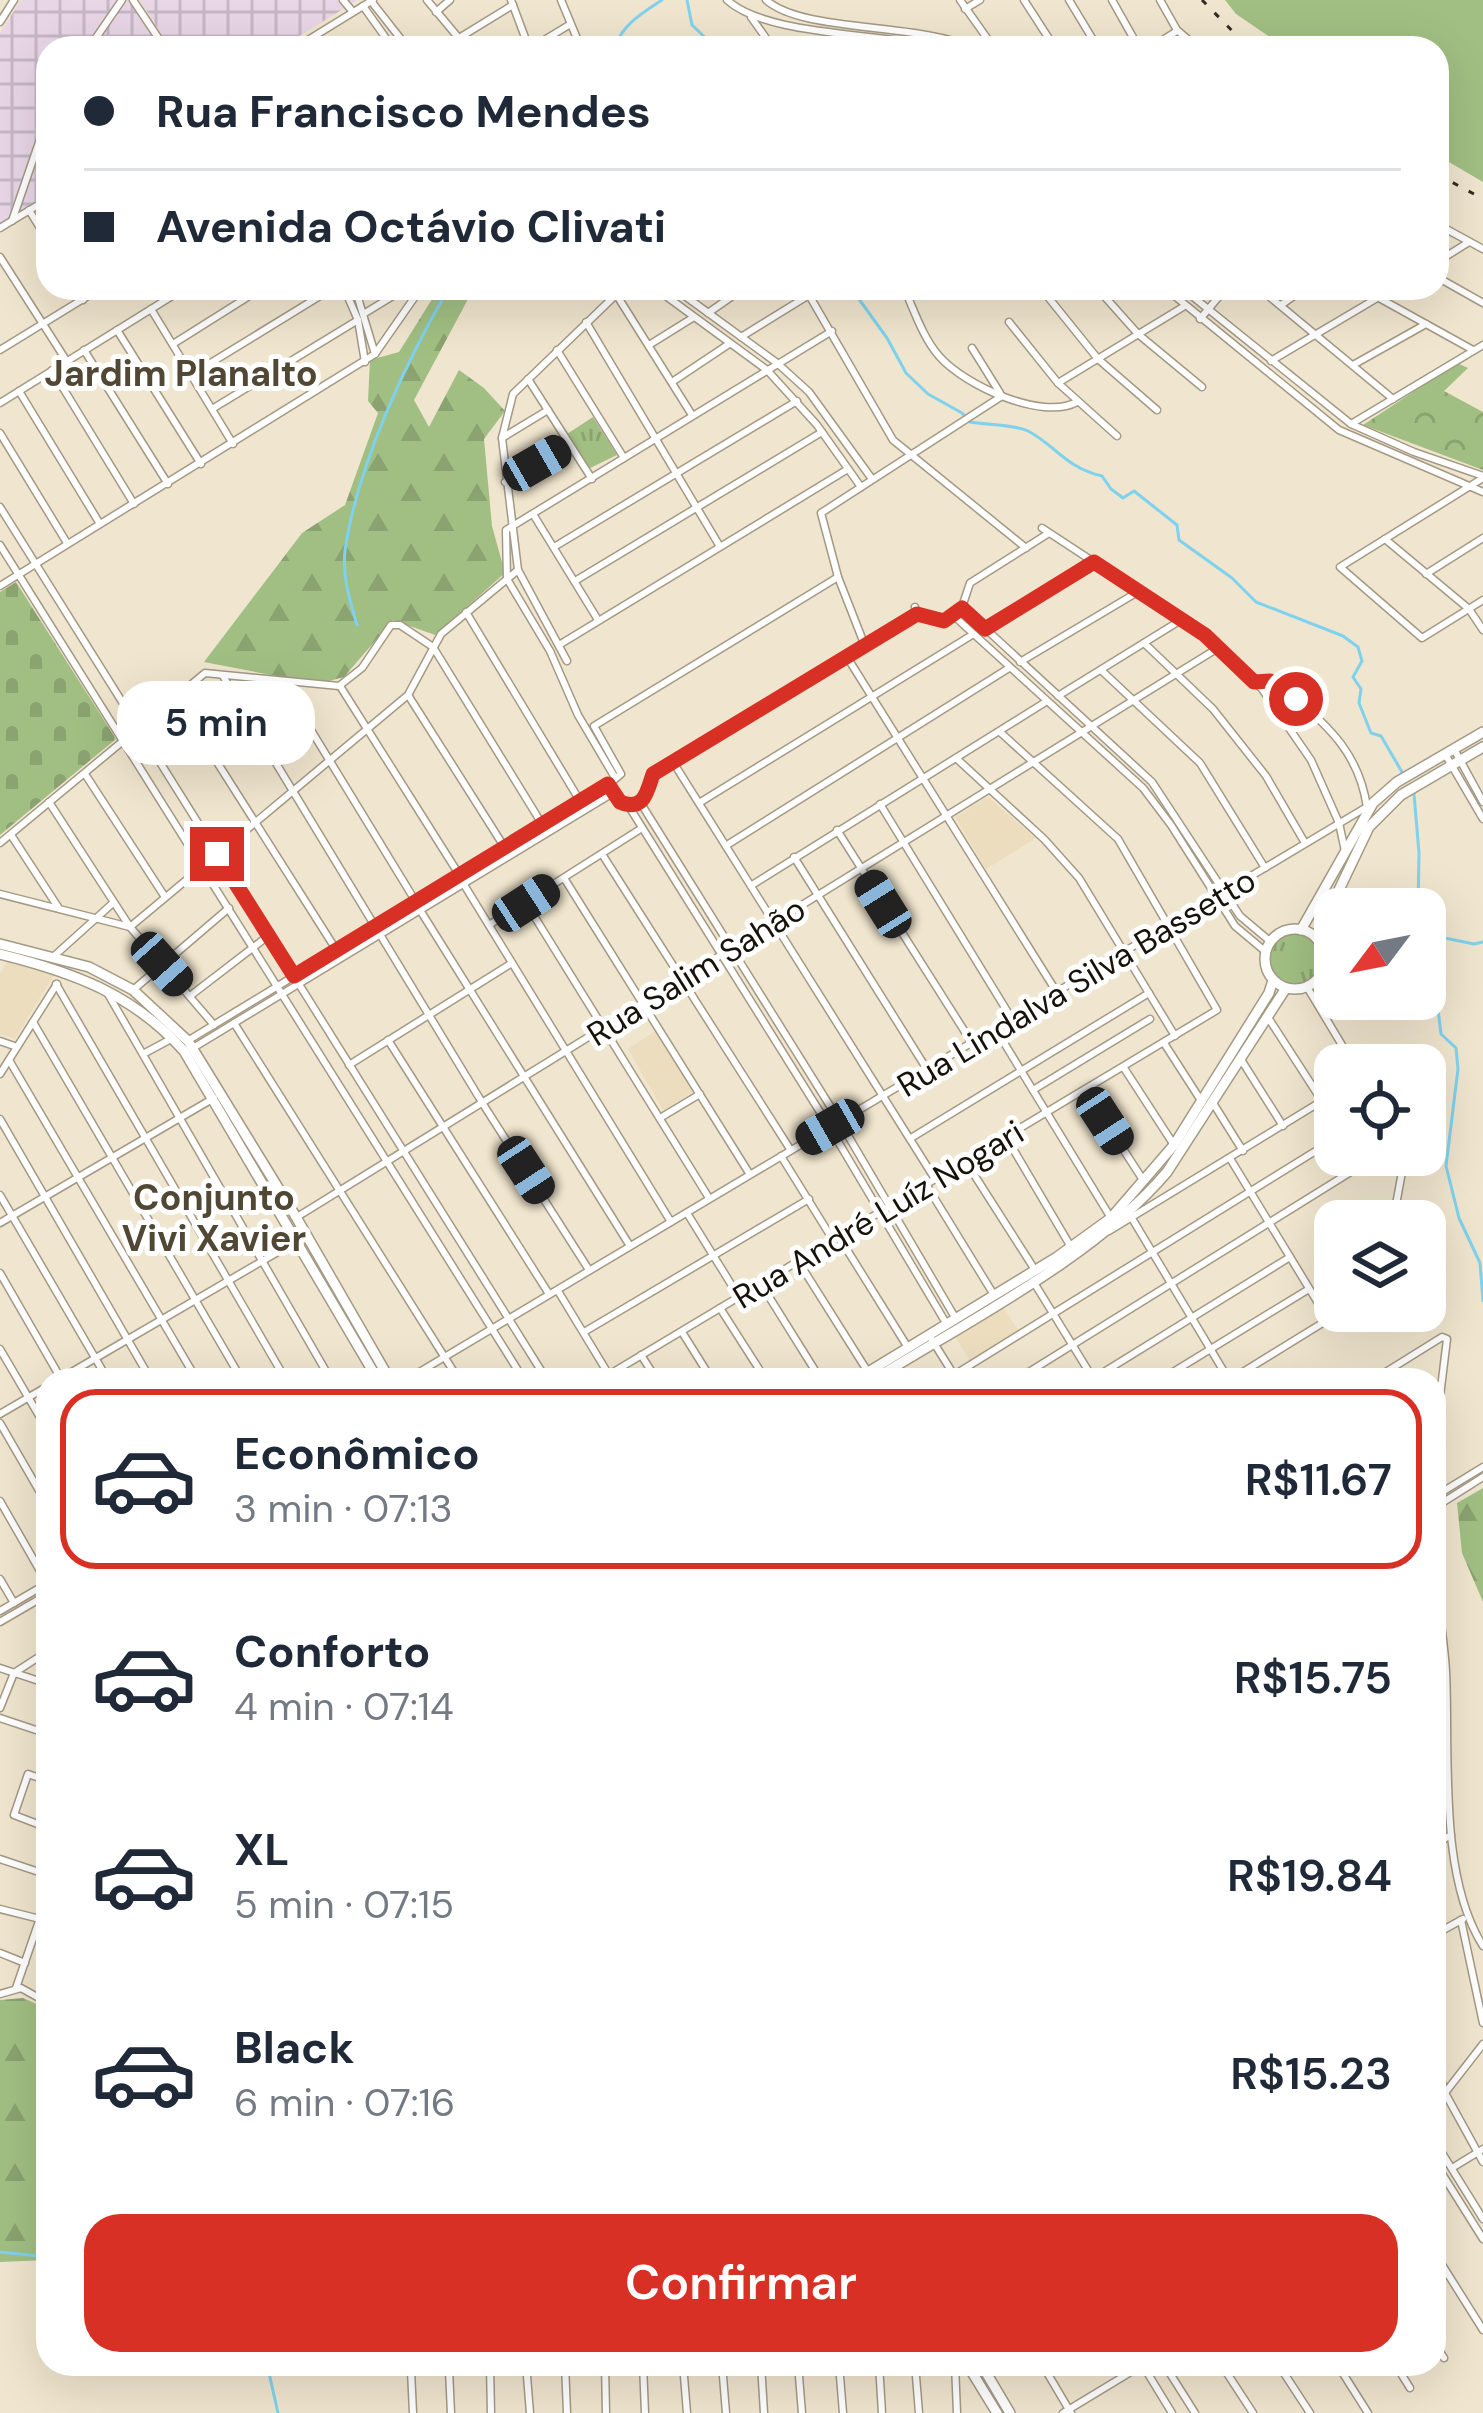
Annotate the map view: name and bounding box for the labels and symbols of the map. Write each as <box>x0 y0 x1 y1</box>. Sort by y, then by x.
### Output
district label: Jardim Planalto <box>44 350 318 397</box>
car <box>497 429 577 497</box>
route start <box>1269 672 1323 726</box>
callout: 5 min <box>118 680 316 764</box>
route end <box>190 827 244 881</box>
street label: Rua Lindalva Silva Bassetto <box>889 858 1263 1107</box>
car <box>849 864 917 944</box>
car <box>486 868 566 938</box>
street label: Rua Salim Sahão <box>579 887 813 1056</box>
north arrow <box>1314 888 1446 1020</box>
car <box>125 925 199 1003</box>
car <box>1070 1081 1140 1161</box>
car <box>790 1093 870 1161</box>
street label: Rua André Luíz Nogari <box>725 1111 1031 1318</box>
car <box>491 1130 561 1210</box>
district label: Conjunto Vivi Xavier <box>122 1174 306 1262</box>

